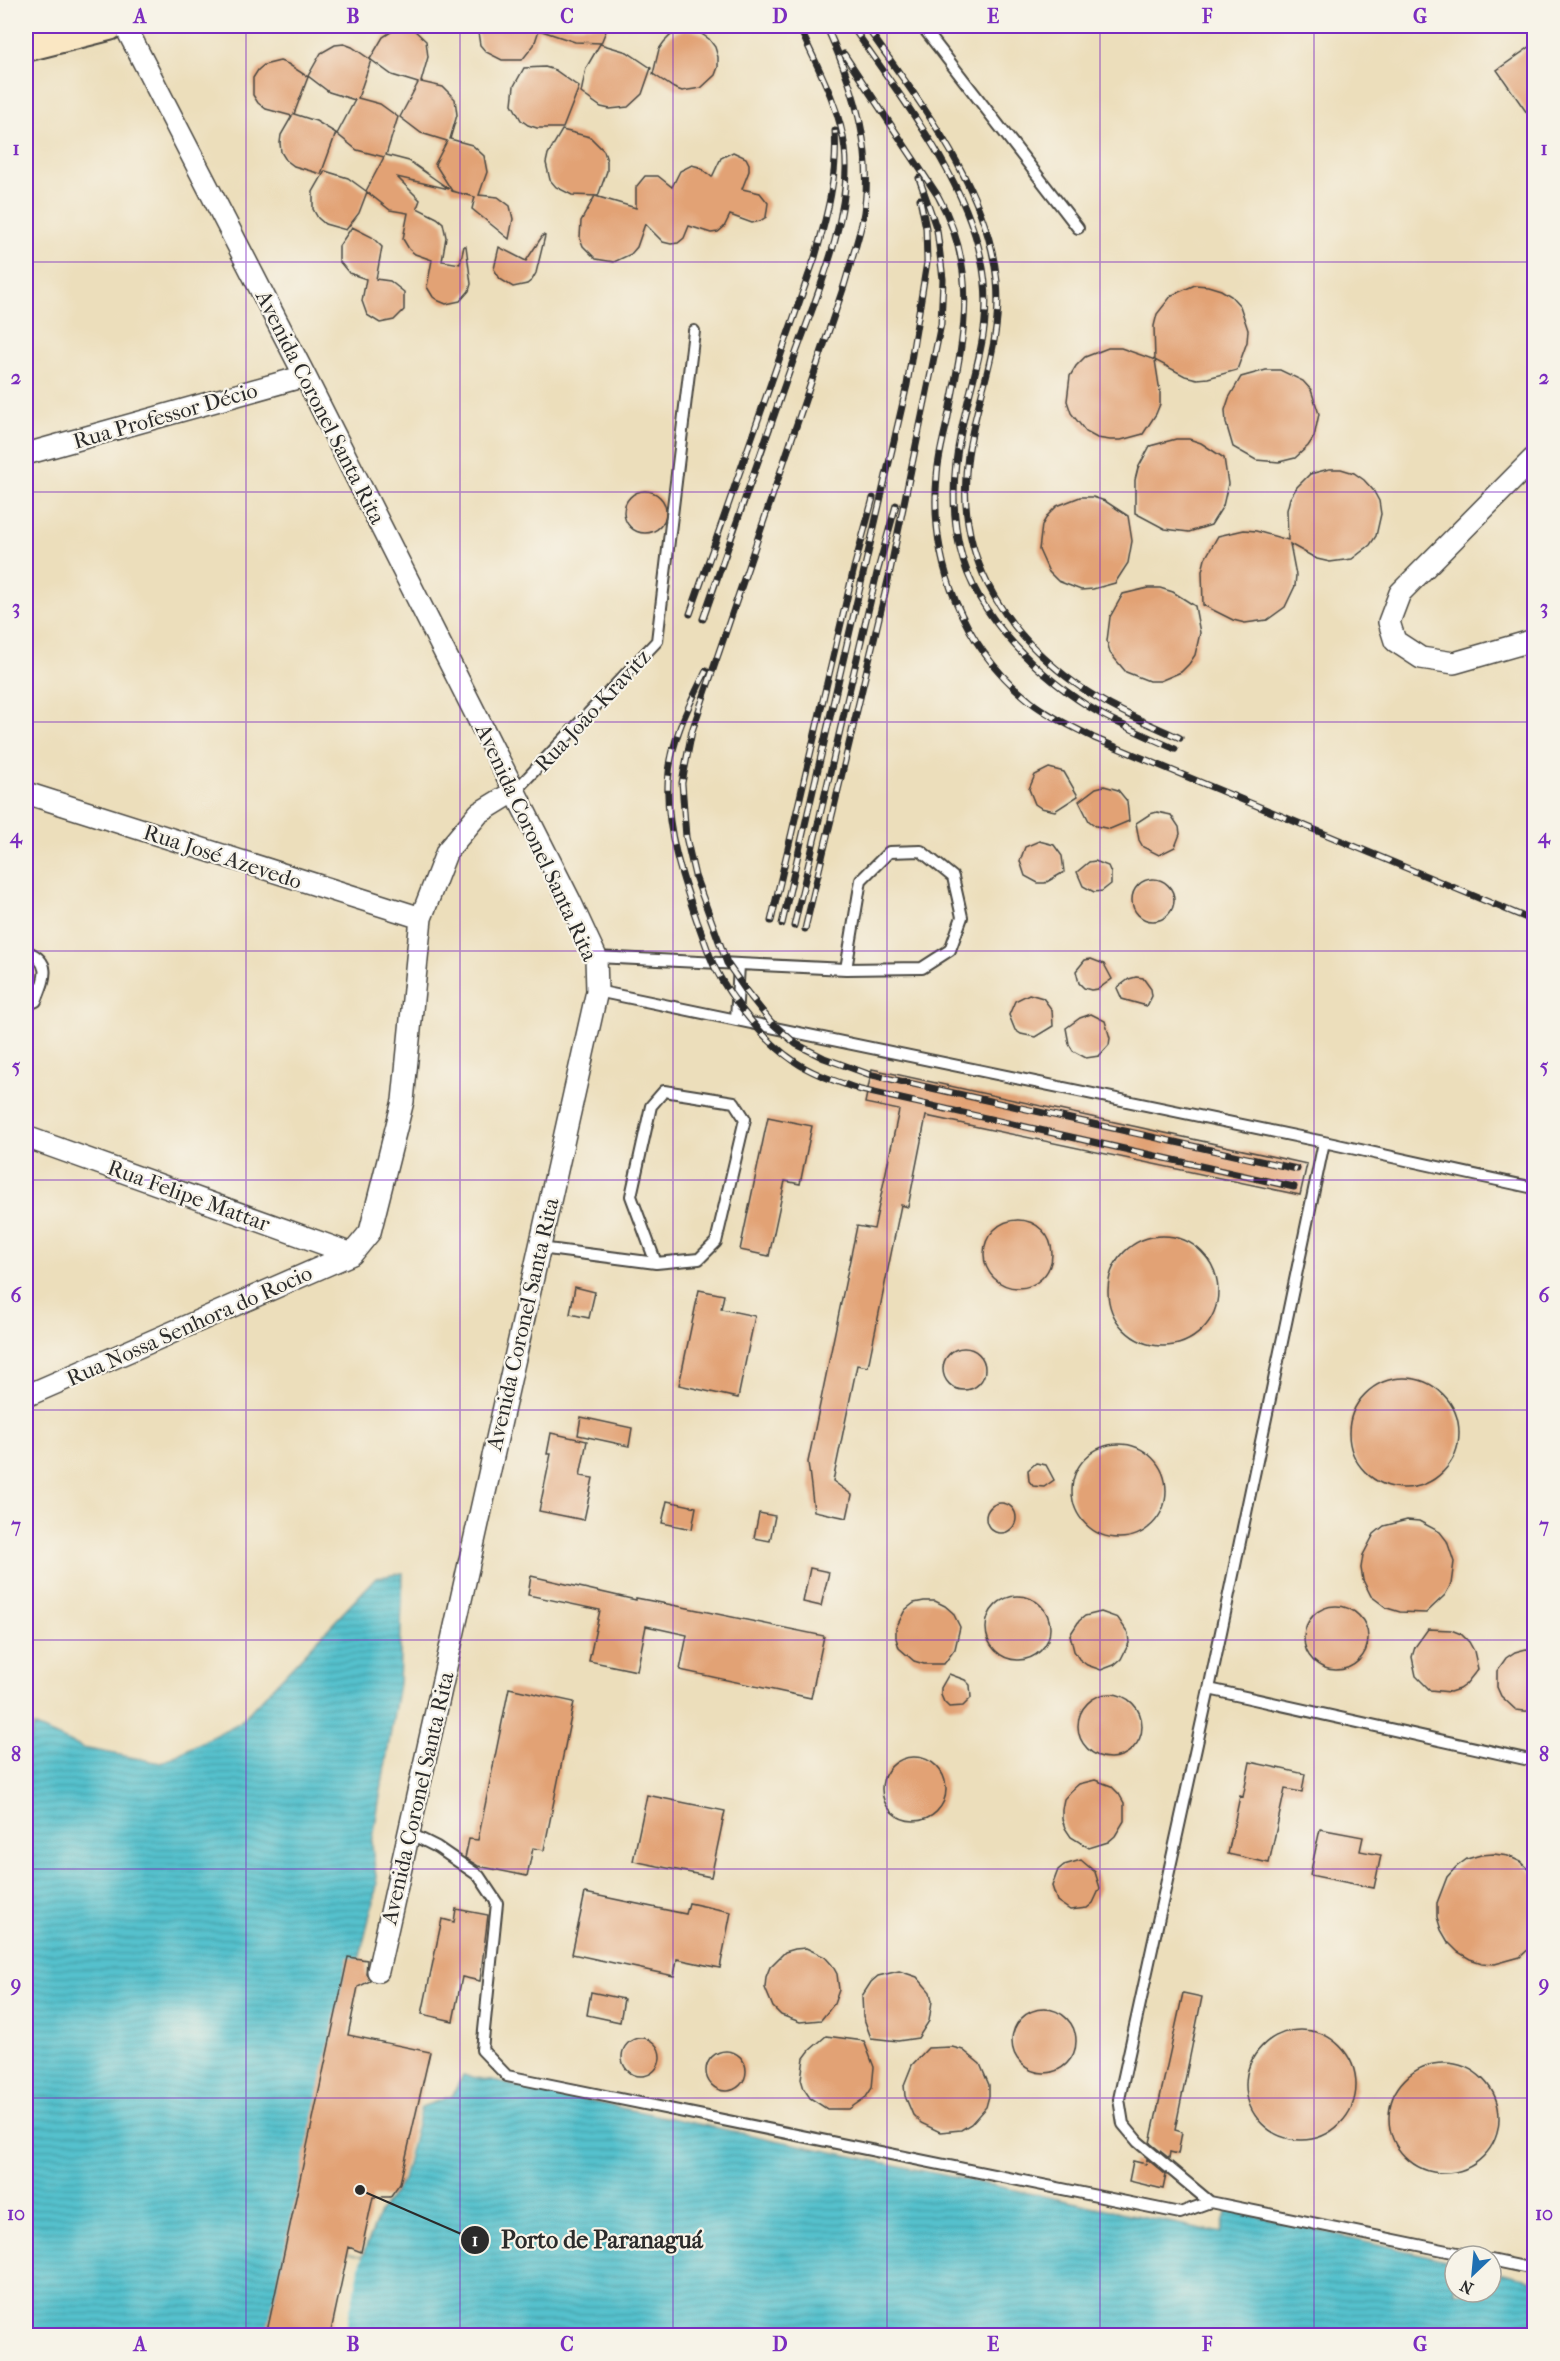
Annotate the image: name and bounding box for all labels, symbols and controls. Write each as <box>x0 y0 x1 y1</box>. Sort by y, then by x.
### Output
text: A <box>132 5 148 28</box>
text: B <box>346 5 360 28</box>
text: C <box>560 5 574 28</box>
text: D <box>772 5 788 28</box>
text: E <box>987 5 999 28</box>
text: F <box>1201 5 1213 28</box>
text: G <box>1413 5 1427 28</box>
text: 1 <box>12 137 20 160</box>
text: 1 <box>1540 137 1548 160</box>
street label: Avenida Coronel Santa Rita <box>249 285 391 529</box>
text: 2 <box>11 366 21 389</box>
text: 2 <box>1539 366 1549 389</box>
street label: Rua Professor Décio <box>70 377 260 455</box>
text: 3 <box>12 596 20 619</box>
text: 3 <box>1540 596 1548 619</box>
street label: Rua João Kravitz <box>529 644 656 777</box>
street label: Avenida Coronel Santa Rita <box>469 719 603 966</box>
street label: Rua José Azevedo <box>140 819 305 895</box>
text: 4 <box>9 825 23 849</box>
text: 4 <box>1537 825 1551 849</box>
text: 5 <box>12 1055 21 1078</box>
text: 5 <box>1540 1055 1549 1078</box>
street label: Rua Felipe Mattar <box>104 1154 274 1238</box>
street label: Avenida Coronel Santa Rita <box>481 1194 565 1454</box>
street label: Rua Nossa Senhora do Rocio <box>63 1260 316 1392</box>
text: 6 <box>11 1284 23 1307</box>
text: 6 <box>1539 1284 1551 1307</box>
text: 7 <box>10 1514 21 1537</box>
text: 7 <box>1538 1514 1549 1537</box>
street label: Avenida Coronel Santa Rita <box>376 1668 460 1928</box>
text: 8 <box>11 1743 21 1766</box>
text: 8 <box>1539 1743 1549 1766</box>
text: 9 <box>10 1973 21 1996</box>
text: 9 <box>1538 1973 1549 1996</box>
text: 10 <box>7 2202 25 2225</box>
text: 10 <box>1535 2202 1553 2225</box>
callout: Porto de Paranaguá <box>460 2219 715 2261</box>
text: Porto de Paranaguá <box>501 2226 704 2254</box>
text: 1 <box>472 2230 478 2251</box>
north arrow <box>1443 2244 1503 2304</box>
text: N <box>1456 2275 1476 2298</box>
text: A <box>132 2333 148 2356</box>
text: B <box>346 2333 360 2356</box>
text: C <box>560 2333 574 2356</box>
text: D <box>772 2333 788 2356</box>
text: E <box>987 2333 999 2356</box>
text: F <box>1201 2333 1213 2356</box>
text: G <box>1413 2333 1427 2356</box>

